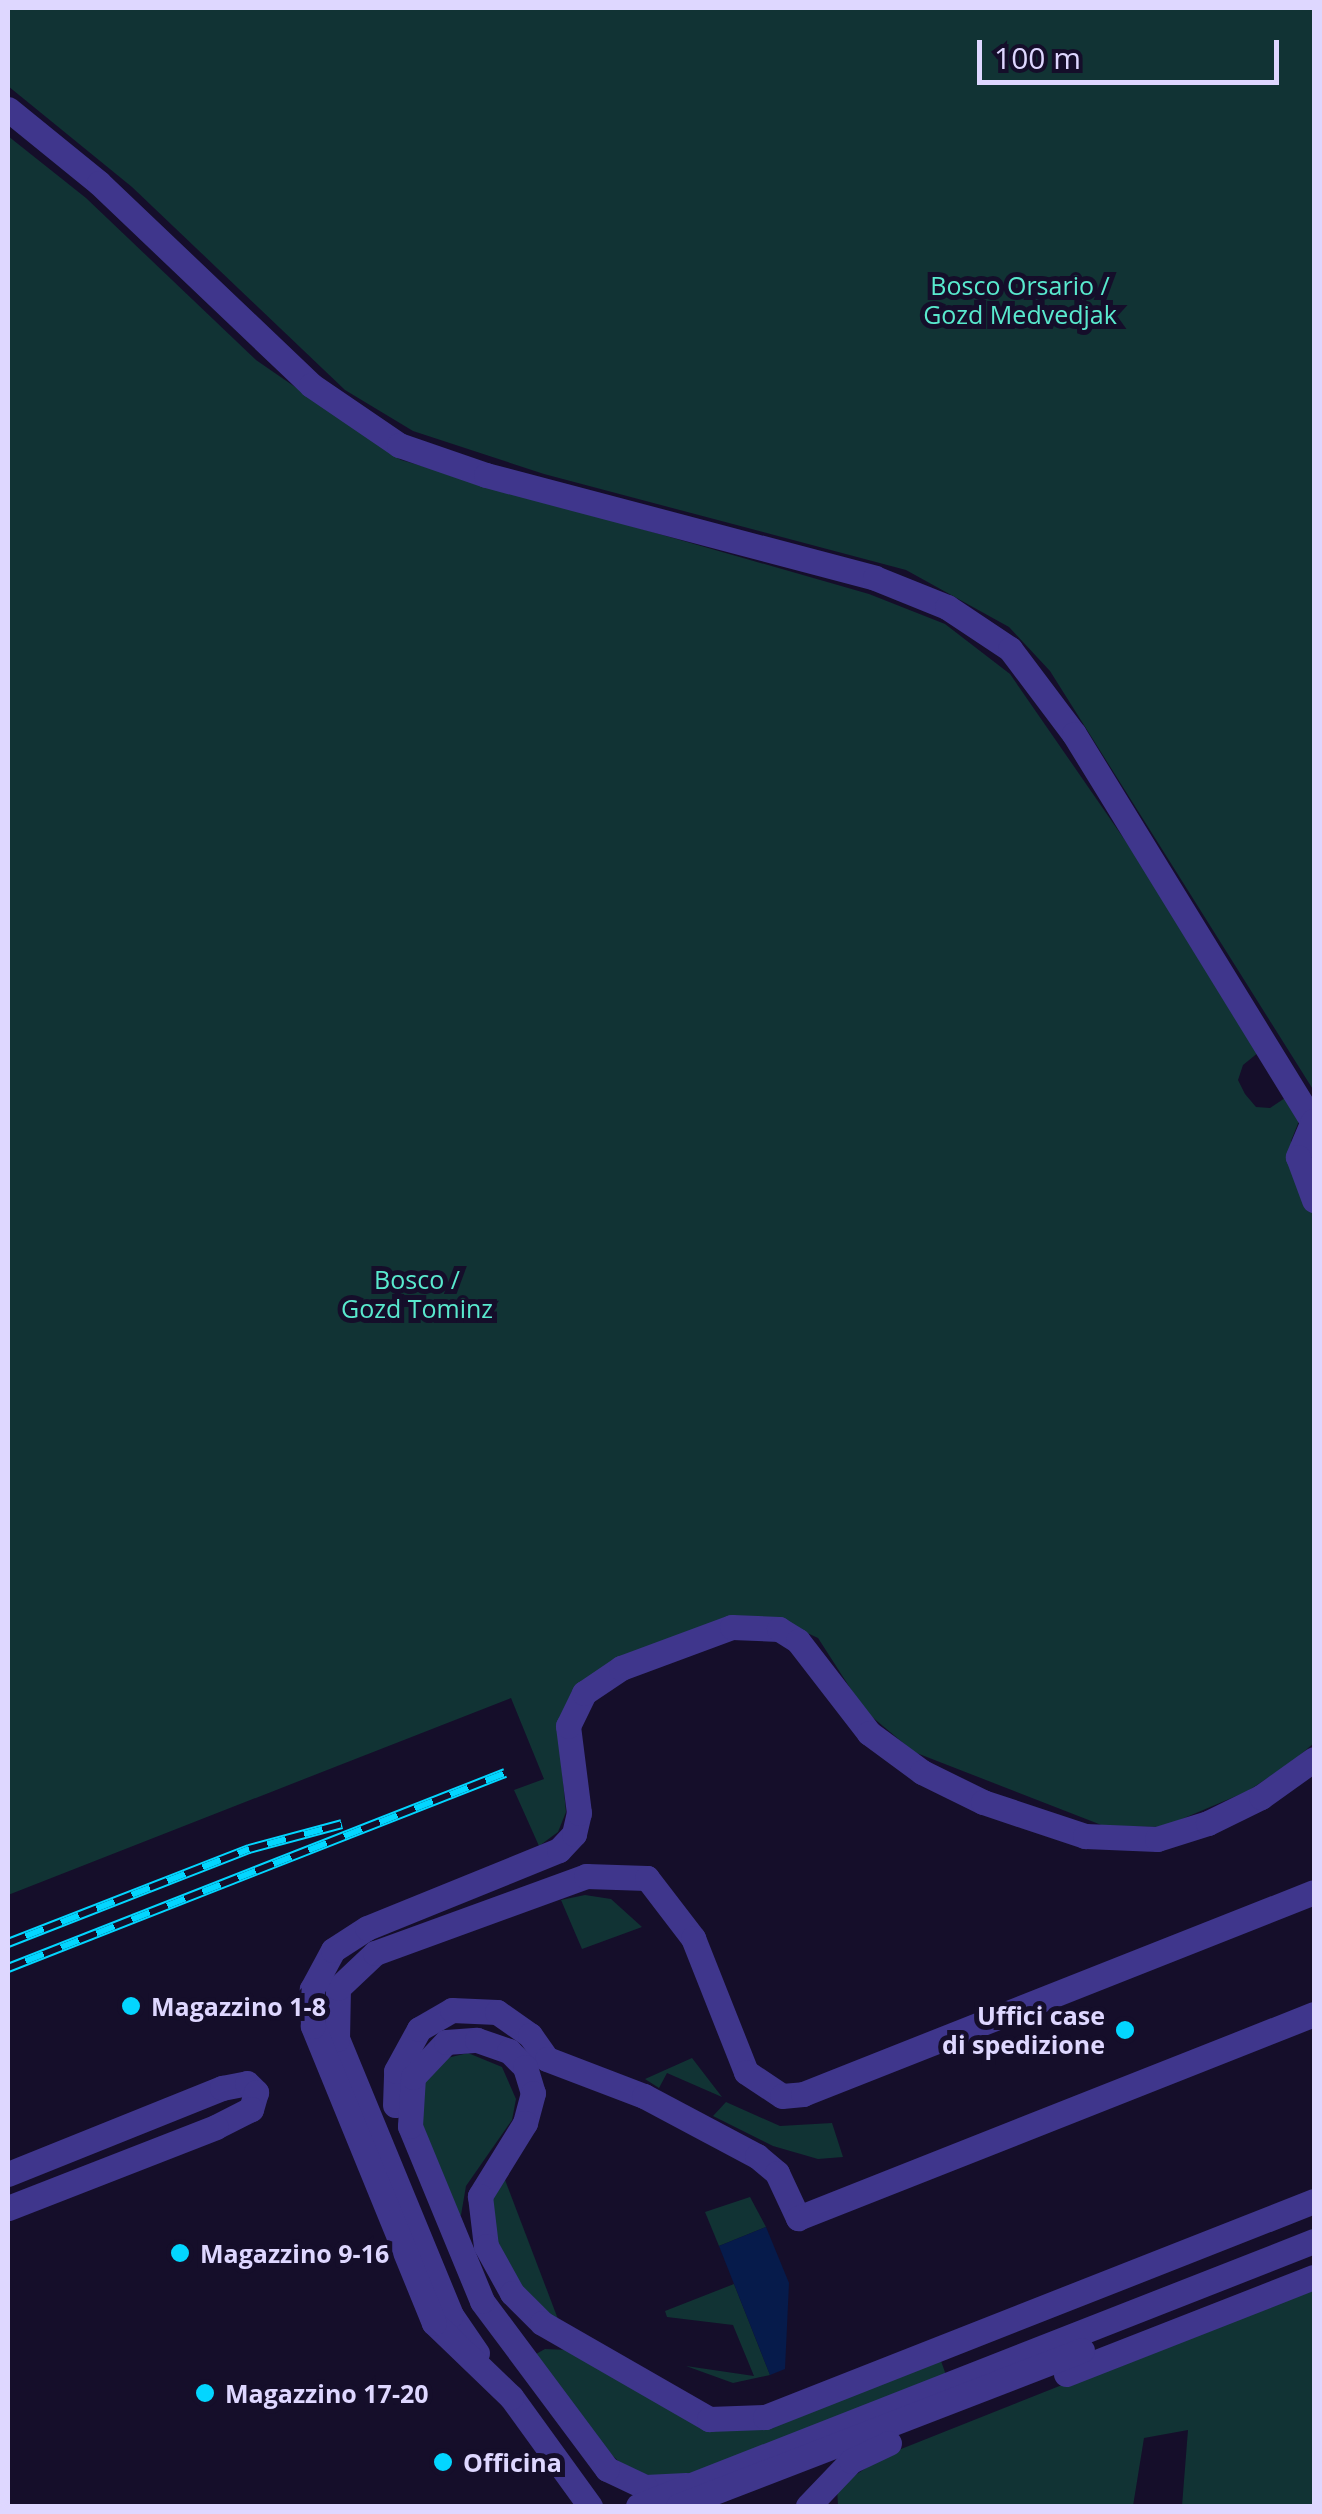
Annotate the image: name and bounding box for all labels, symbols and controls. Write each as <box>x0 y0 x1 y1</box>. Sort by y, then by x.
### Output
scale bar <box>982 20 1284 82</box>
text: 100 m <box>994 37 1081 78</box>
park label: Bosco Orsario / Gozd Medvedjak <box>923 271 1117 330</box>
park label: Bosco / Gozd Tominz <box>341 1265 493 1324</box>
place label: Magazzino 1-8 <box>151 1991 326 2021</box>
marker: Magazzino 1-8 <box>120 1995 142 2017</box>
place label: Uffici case di spedizione <box>942 2001 1105 2060</box>
marker: Uffici case di spedizione <box>1114 2019 1136 2041</box>
place label: Magazzino 9-16 <box>200 2238 389 2268</box>
marker: Magazzino 9-16 <box>169 2242 191 2264</box>
place label: Magazzino 17-20 <box>225 2378 429 2408</box>
marker: Magazzino 17-20 <box>194 2382 216 2404</box>
place label: Officina <box>463 2447 562 2477</box>
marker: Officina <box>432 2451 454 2473</box>

